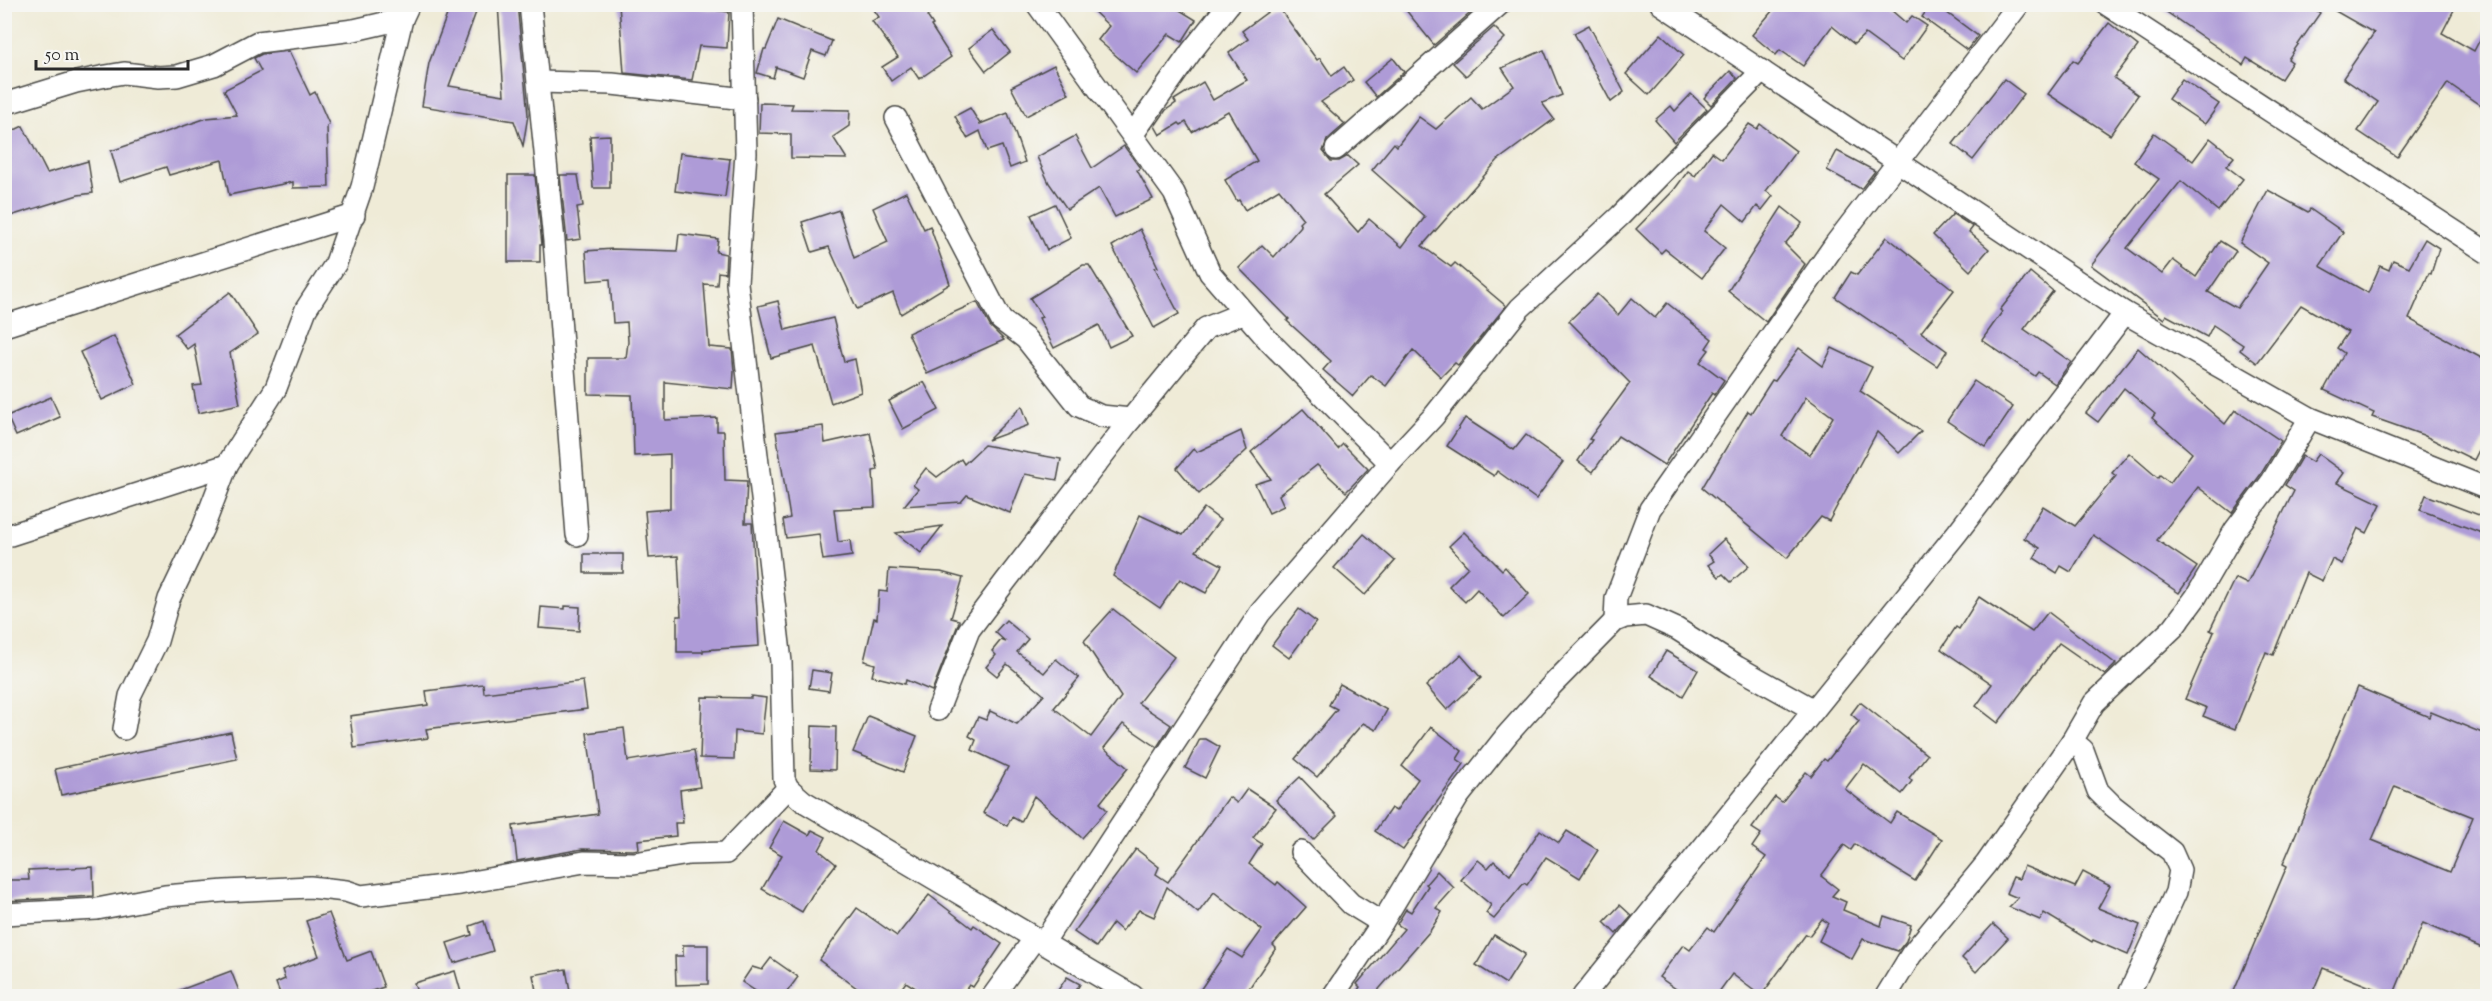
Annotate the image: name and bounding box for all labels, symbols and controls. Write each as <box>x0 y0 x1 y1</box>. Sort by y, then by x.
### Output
scale bar <box>36 33 188 71</box>
text: 50 m <box>44 43 80 69</box>

